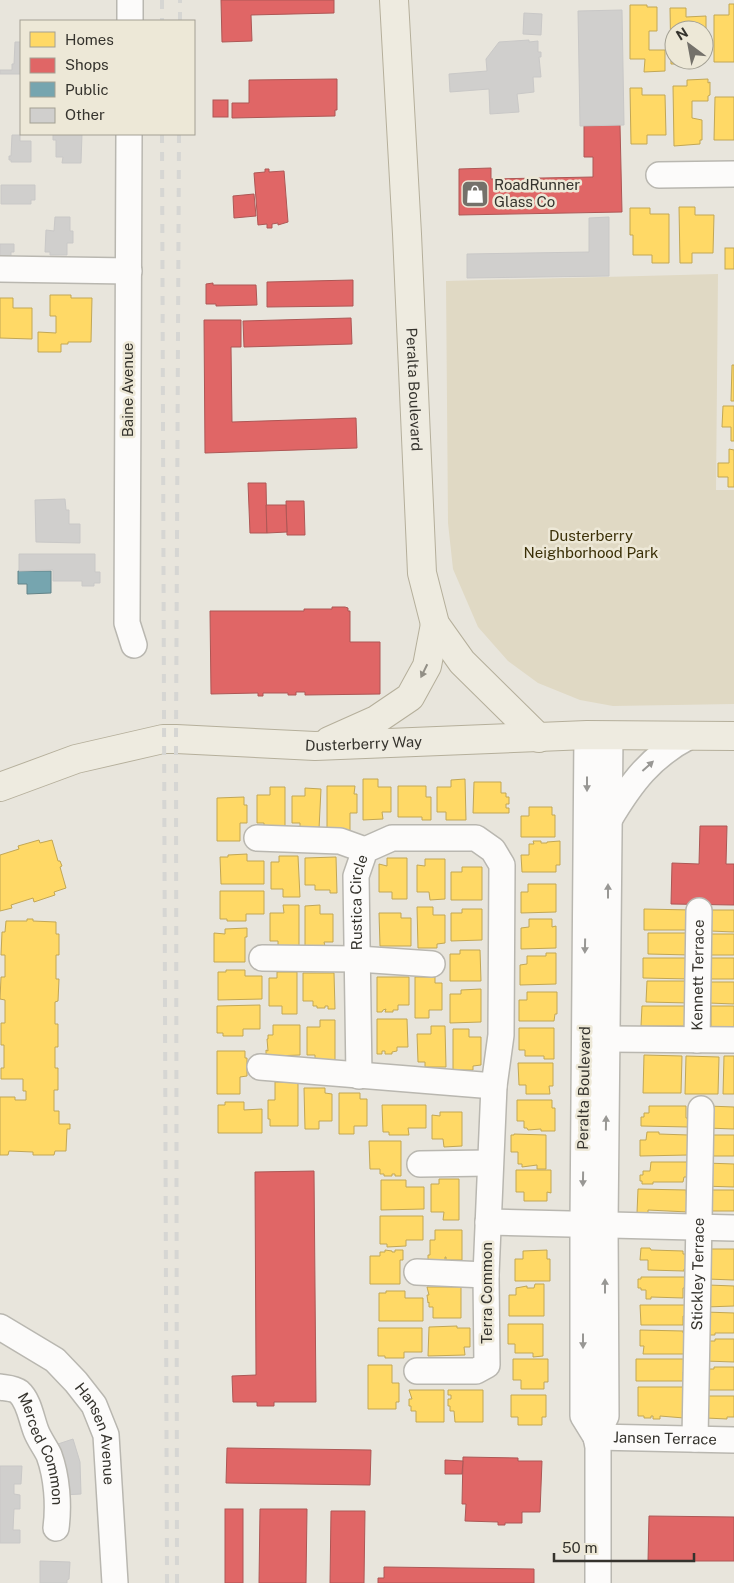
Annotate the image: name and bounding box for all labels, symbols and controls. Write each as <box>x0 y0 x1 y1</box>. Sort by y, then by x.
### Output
legend <box>20 20 195 135</box>
north arrow <box>664 20 714 70</box>
text: N <box>673 24 691 44</box>
text: Homes <box>65 31 114 48</box>
text: Shops <box>65 56 109 73</box>
text: Public <box>65 81 109 98</box>
text: Other <box>65 106 105 123</box>
place label: RoadRunner Glass Co <box>494 176 580 210</box>
shop icon: RoadRunner Glass Co <box>460 179 490 209</box>
street label: Peralta Boulevard <box>403 327 426 452</box>
street label: Baine Avenue <box>119 343 136 437</box>
park label: Dusterberry Neighborhood Park <box>524 527 658 561</box>
one-way arrow <box>419 664 427 678</box>
street label: Dusterberry Way <box>305 733 422 754</box>
one-way arrow <box>641 760 653 772</box>
one-way arrow <box>583 776 591 792</box>
street label: Rustica Circle <box>347 852 371 950</box>
one-way arrow <box>604 882 612 898</box>
street label: Kennett Terrace <box>688 919 707 1031</box>
one-way arrow <box>581 939 589 955</box>
street label: Peralta Boulevard <box>574 1026 593 1150</box>
one-way arrow <box>602 1115 610 1131</box>
one-way arrow <box>579 1171 587 1187</box>
street label: Stickley Terrace <box>688 1217 707 1331</box>
street label: Terra Common <box>478 1242 495 1344</box>
one-way arrow <box>601 1277 609 1293</box>
one-way arrow <box>579 1334 587 1350</box>
street label: Hansen Avenue <box>72 1379 118 1485</box>
street label: Merced Common <box>15 1389 66 1506</box>
street label: Jansen Terrace <box>613 1428 717 1448</box>
scale bar <box>554 1530 694 1562</box>
text: 50 m <box>562 1539 597 1556</box>

